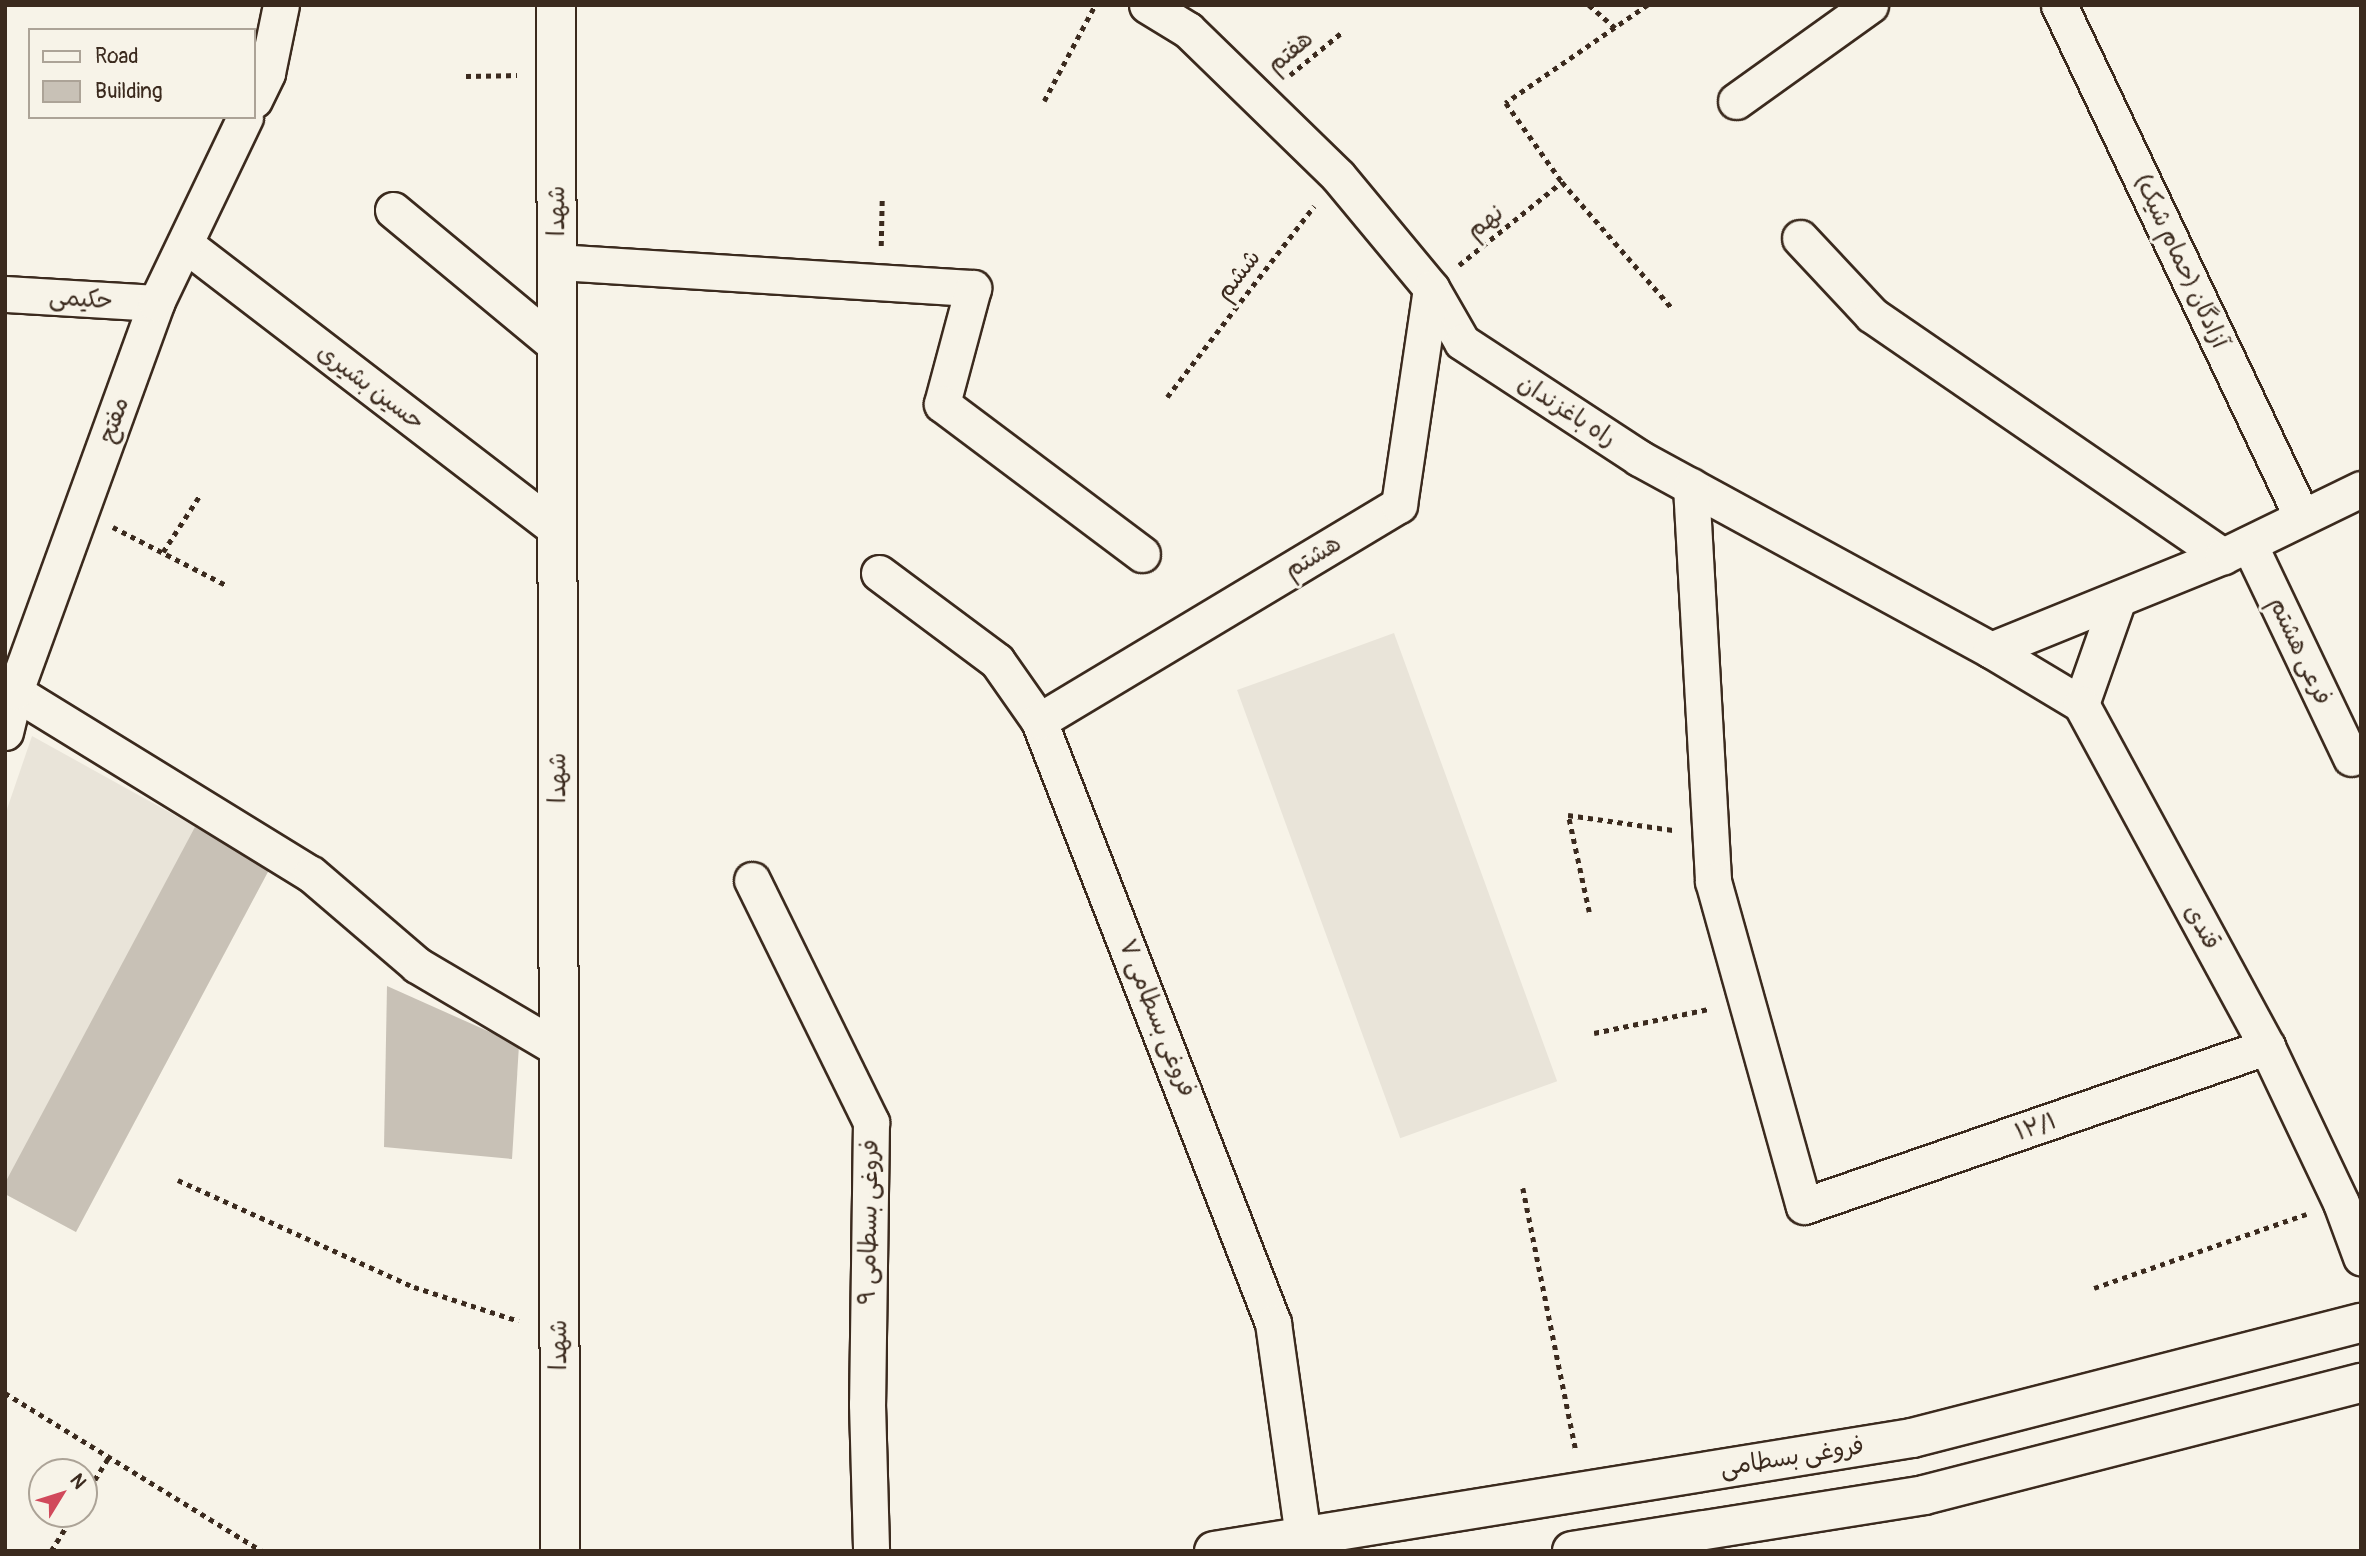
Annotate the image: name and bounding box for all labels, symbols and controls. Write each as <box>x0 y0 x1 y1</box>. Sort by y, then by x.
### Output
street label: هفتم <box>1261 24 1319 80</box>
legend <box>28 28 256 119</box>
text: Road <box>95 43 139 70</box>
text: Building <box>95 78 162 105</box>
street label: آزادگان (حمام شیک) <box>2128 169 2234 353</box>
street label: شهدا <box>543 186 571 236</box>
street label: نهم <box>1461 198 1509 246</box>
street label: ششم <box>1209 244 1267 306</box>
street label: حکیمی <box>48 282 114 316</box>
street label: حسین بشیری <box>312 337 430 437</box>
street label: راه باغزندان <box>1513 369 1621 453</box>
street label: مفتح <box>93 393 135 447</box>
street label: هشتم <box>1280 529 1346 585</box>
street label: فرعی هشتم <box>2263 593 2337 709</box>
street label: شهدا <box>544 753 572 803</box>
street label: قندی <box>2178 899 2226 955</box>
street label: فروغی بسطامی ۷ <box>1112 935 1202 1101</box>
street label: ۱۲/۱ <box>2011 1107 2061 1147</box>
street label: فروغی بسطامی ۹ <box>853 1139 885 1305</box>
street label: شهدا <box>545 1320 573 1370</box>
street label: فروغی بسطامی <box>1718 1431 1866 1483</box>
north arrow <box>28 1458 98 1528</box>
text: N <box>65 1469 91 1494</box>

